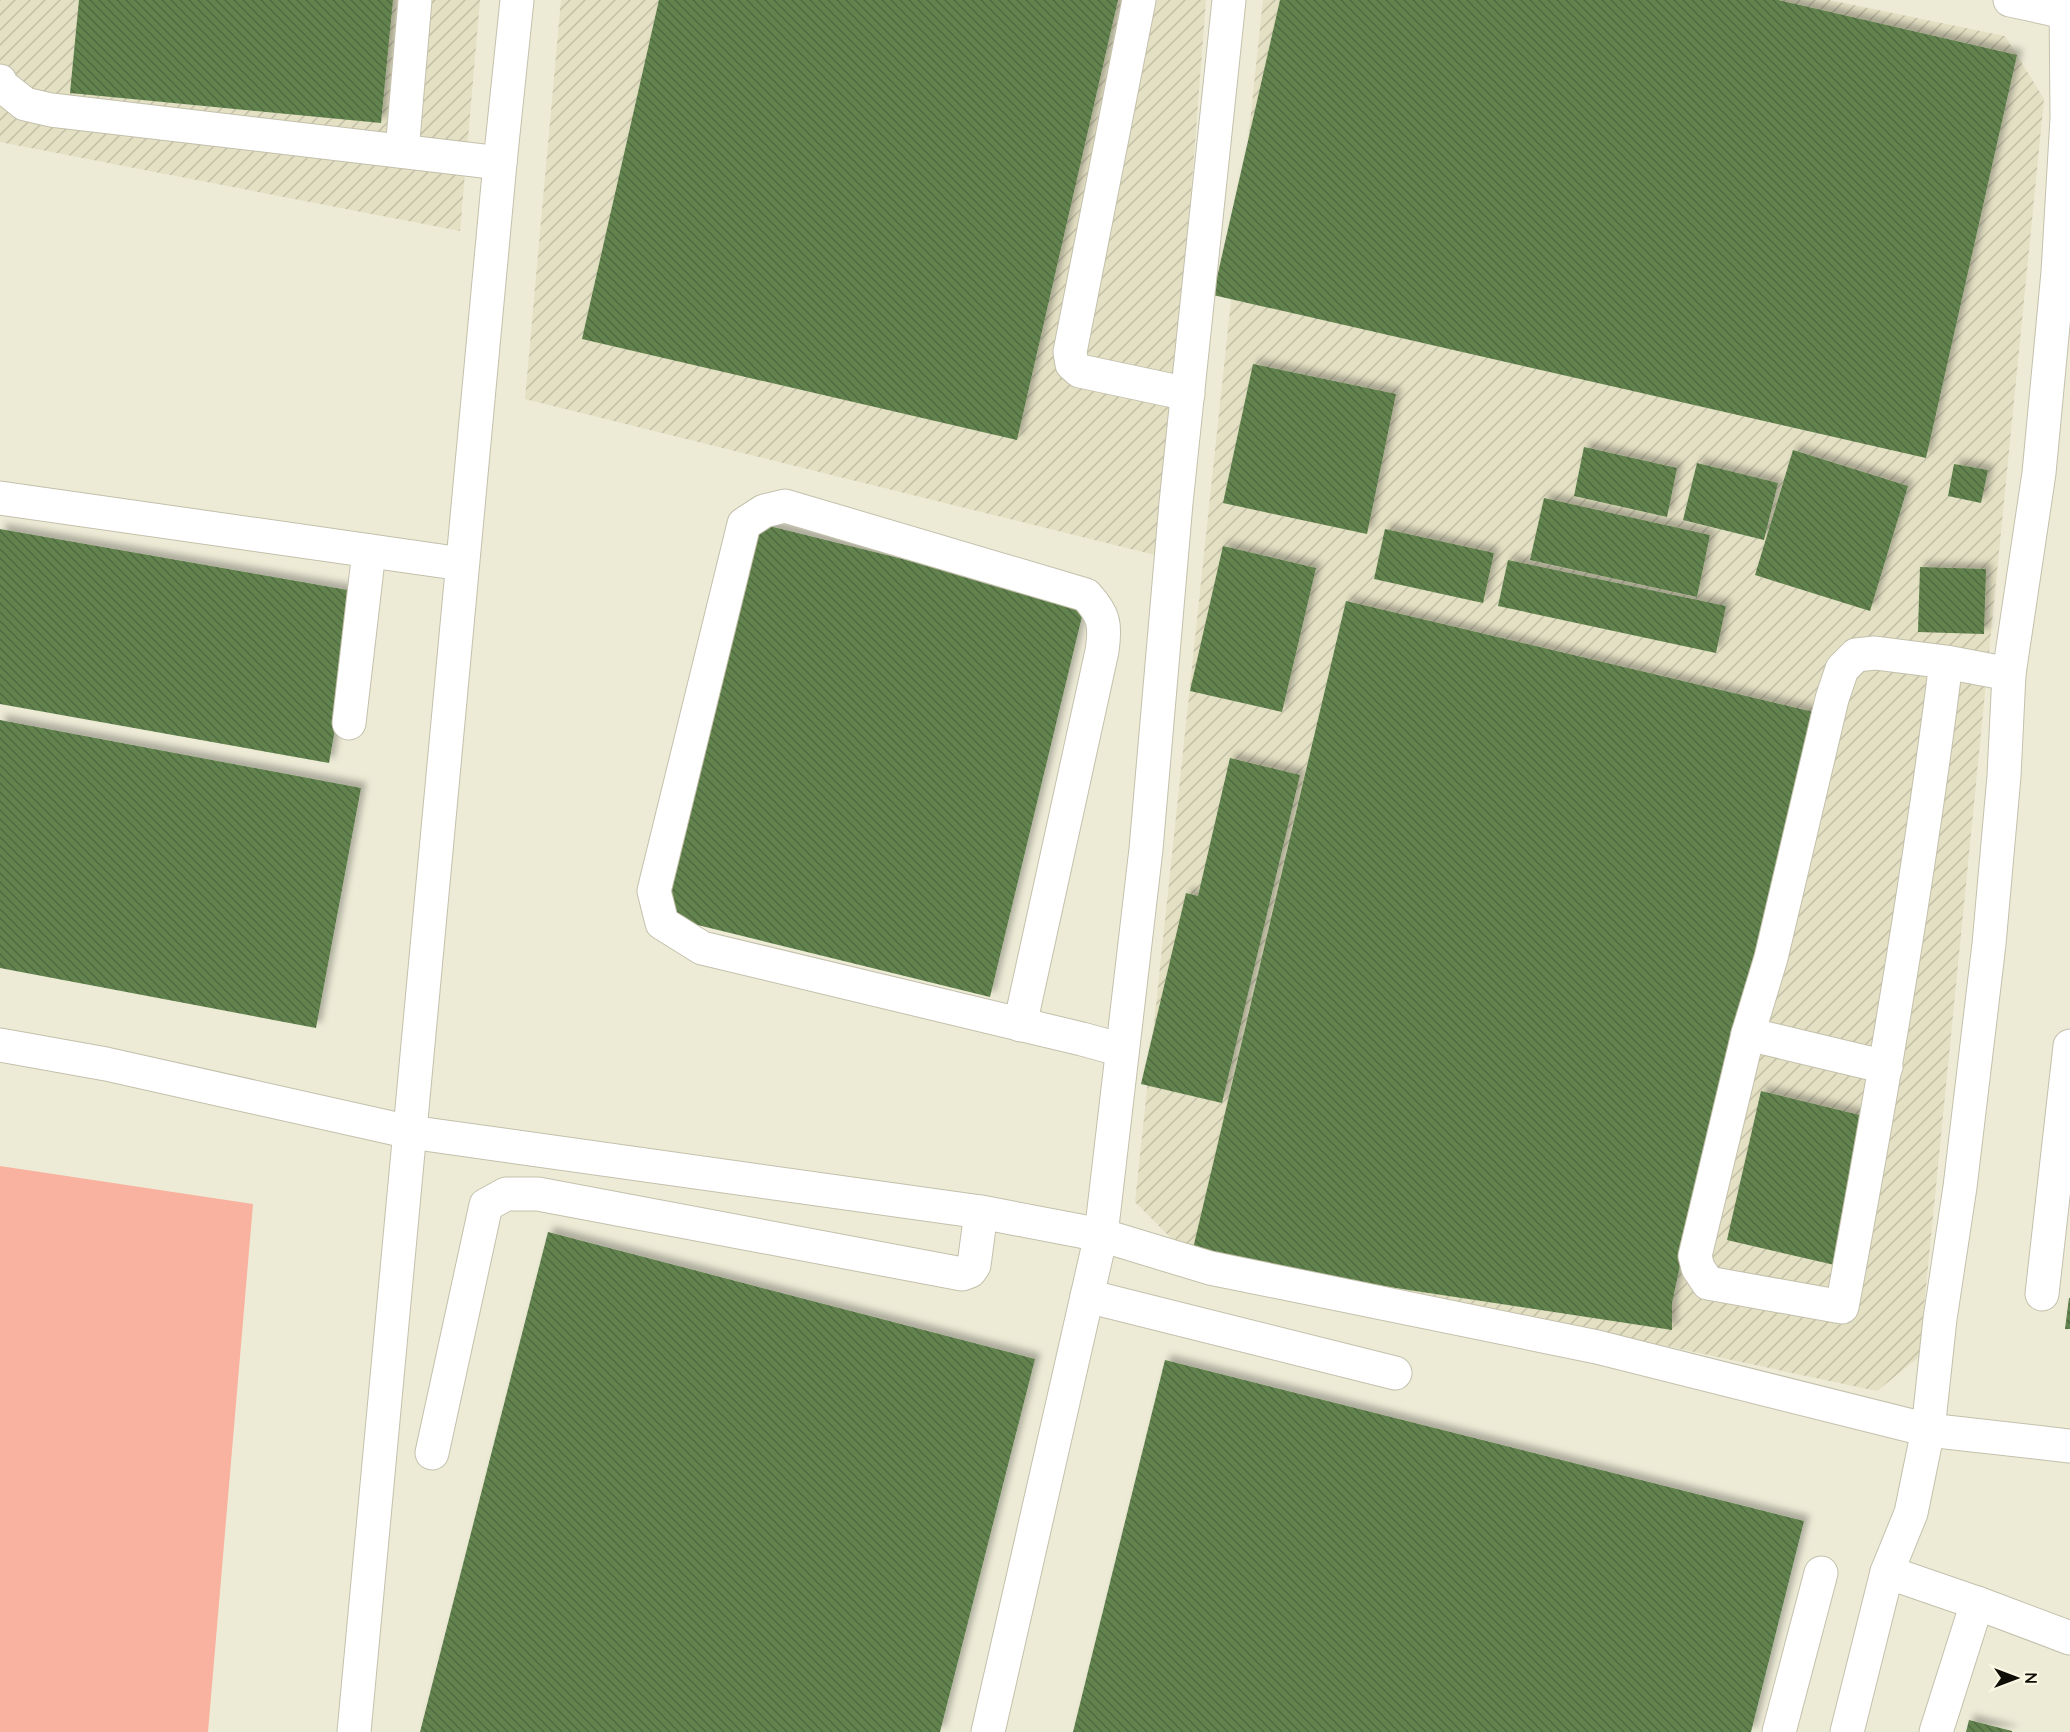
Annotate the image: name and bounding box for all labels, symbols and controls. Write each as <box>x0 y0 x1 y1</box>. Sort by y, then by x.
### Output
north arrow <box>1986 1648 2046 1708</box>
text: N <box>2021 1672 2041 1684</box>

